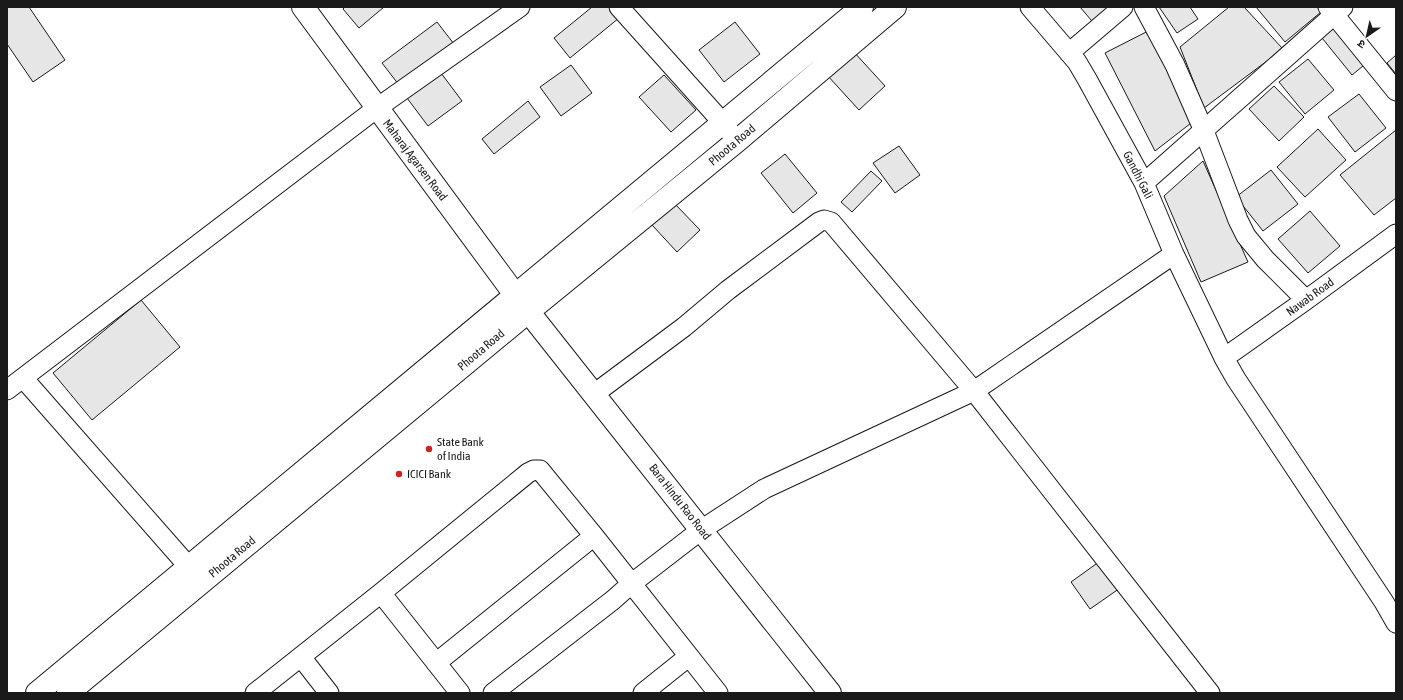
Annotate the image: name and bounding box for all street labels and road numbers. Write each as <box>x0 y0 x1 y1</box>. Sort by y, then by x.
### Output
street label: Maharaj Agarsen Road <box>380 117 450 203</box>
street label: Phoota Road <box>706 121 758 169</box>
street label: Gandhi Gali <box>1120 149 1156 201</box>
street label: Nawab Road <box>1283 275 1337 319</box>
street label: Phoota Road <box>455 326 507 374</box>
street label: Bara Hindu Rao Road <box>646 461 714 543</box>
street label: Phoota Road <box>206 533 258 581</box>

